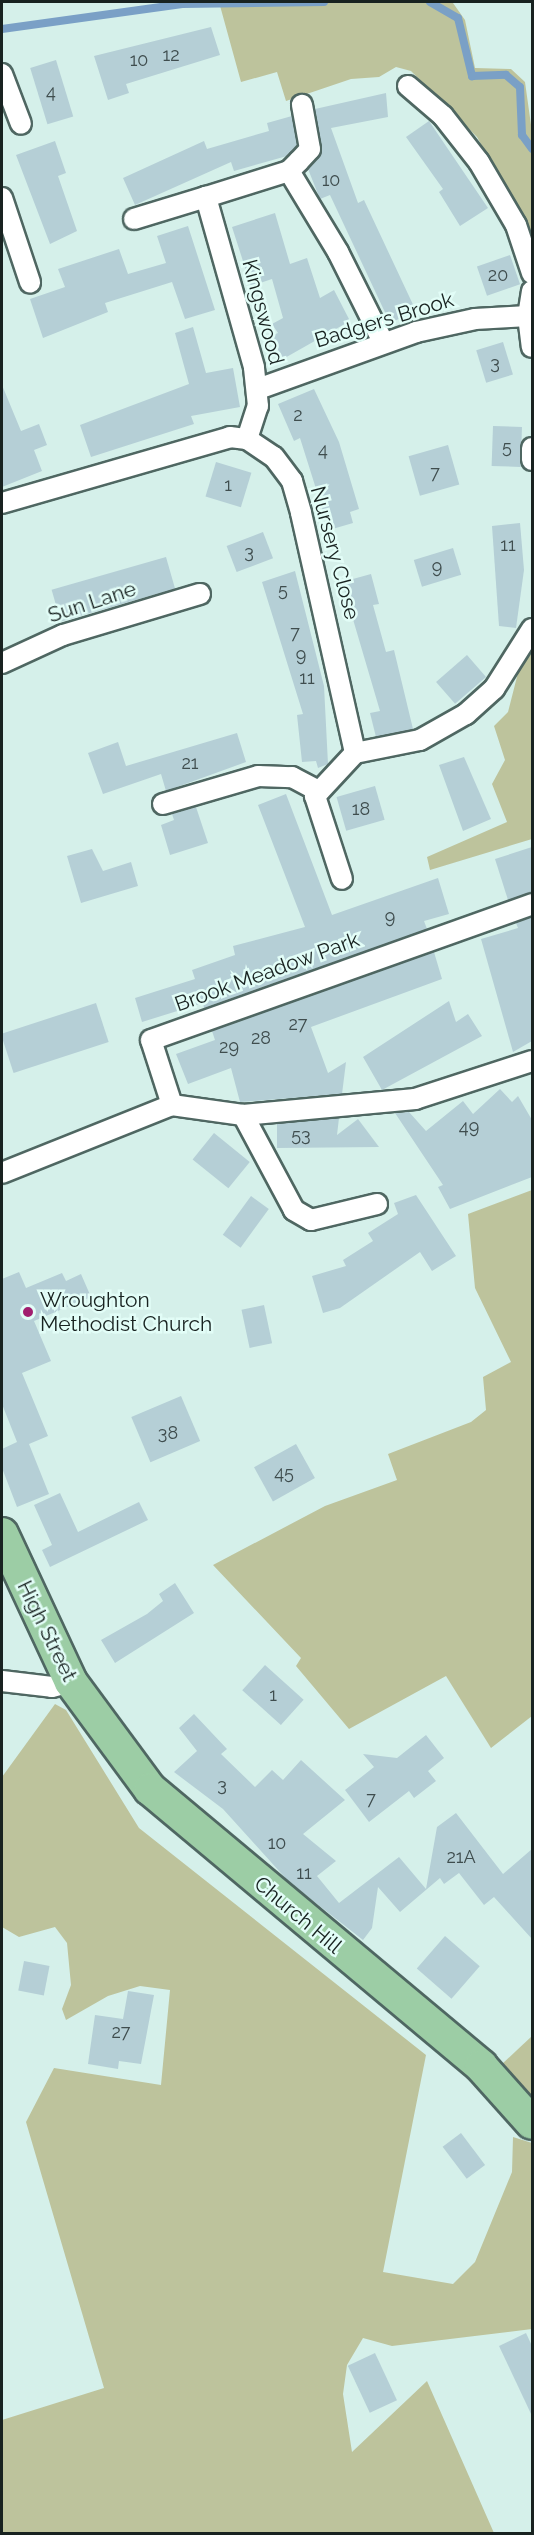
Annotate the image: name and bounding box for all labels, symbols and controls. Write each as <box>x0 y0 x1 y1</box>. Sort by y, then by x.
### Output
house number: 12 <box>162 44 180 66</box>
house number: 10 <box>130 49 148 71</box>
house number: 4 <box>46 81 56 103</box>
house number: 10 <box>322 169 340 191</box>
street label: Kingswood <box>237 257 289 367</box>
house number: 20 <box>488 264 508 286</box>
street label: Badgers Brook <box>312 287 456 353</box>
house number: 3 <box>490 352 500 374</box>
house number: 2 <box>293 404 303 426</box>
house number: 5 <box>502 436 512 458</box>
house number: 4 <box>318 439 328 461</box>
house number: 7 <box>430 462 440 484</box>
house number: 1 <box>224 474 232 496</box>
street label: Nursery Close <box>305 483 365 623</box>
house number: 11 <box>500 534 516 556</box>
house number: 3 <box>244 541 254 563</box>
house number: 9 <box>432 556 442 578</box>
street label: Sun Lane <box>45 576 139 628</box>
house number: 5 <box>278 579 288 601</box>
house number: 7 <box>290 622 300 644</box>
house number: 9 <box>296 644 306 666</box>
house number: 11 <box>299 667 315 689</box>
house number: 21 <box>181 752 199 774</box>
house number: 18 <box>352 798 370 820</box>
house number: 9 <box>385 906 395 928</box>
street label: Brook Meadow Park <box>171 927 363 1017</box>
house number: 27 <box>288 1013 308 1035</box>
house number: 28 <box>251 1027 271 1049</box>
house number: 29 <box>219 1036 239 1058</box>
house number: 49 <box>459 1116 479 1138</box>
house number: 53 <box>291 1124 311 1146</box>
place label: Wroughton Methodist Church <box>40 1287 212 1337</box>
marker: Wroughton Methodist Church <box>21 1305 35 1319</box>
house number: 38 <box>158 1422 178 1444</box>
house number: 45 <box>274 1462 294 1484</box>
street label: High Street <box>12 1577 82 1685</box>
house number: 1 <box>269 1684 277 1706</box>
house number: 3 <box>217 1774 227 1796</box>
house number: 7 <box>366 1788 376 1810</box>
house number: 10 <box>268 1832 286 1854</box>
house number: 21A <box>446 1846 476 1868</box>
house number: 11 <box>296 1862 312 1884</box>
street label: Church Hill <box>249 1871 347 1959</box>
house number: 27 <box>111 2021 131 2043</box>

